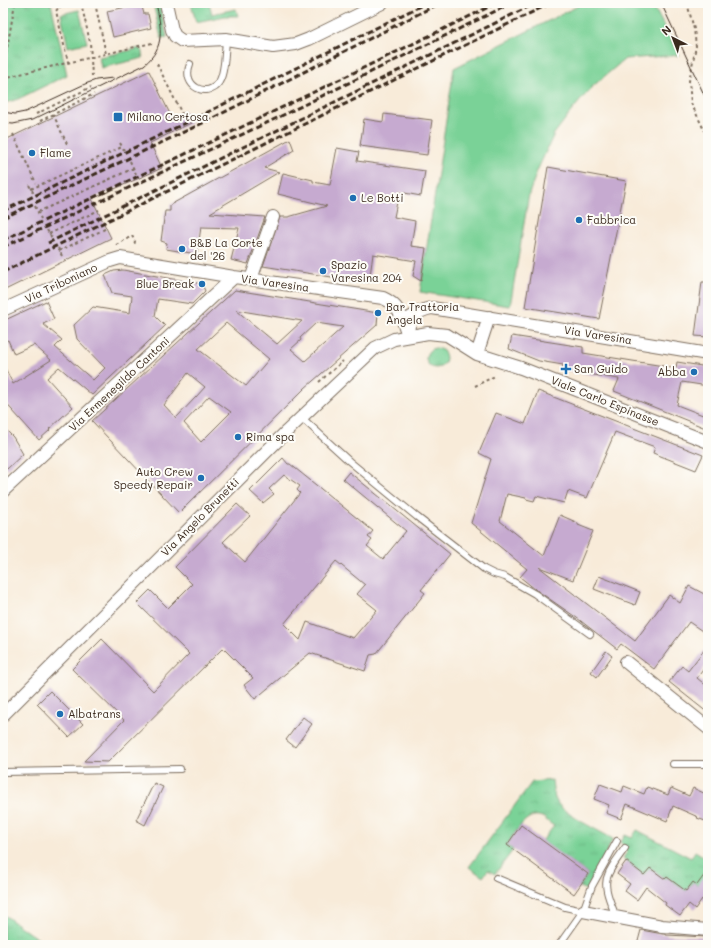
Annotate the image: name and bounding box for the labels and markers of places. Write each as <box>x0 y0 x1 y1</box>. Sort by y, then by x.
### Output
place label: Milano Certosa <box>127 109 209 124</box>
marker: Milano Certosa <box>112 111 124 123</box>
place label: Flame <box>40 145 72 160</box>
marker: Flame <box>27 148 37 158</box>
place label: Le Botti <box>361 190 404 205</box>
marker: Le Botti <box>348 193 358 203</box>
place label: Fabbrica <box>587 212 636 227</box>
marker: Fabbrica <box>574 215 584 225</box>
place label: B&B La Corte del '26 <box>190 235 263 263</box>
marker: B&B La Corte del '26 <box>177 244 187 254</box>
place label: Spazio Varesina 204 <box>331 257 402 285</box>
marker: Spazio Varesina 204 <box>318 266 328 276</box>
place label: Blue Break <box>136 276 194 291</box>
marker: Blue Break <box>197 279 207 289</box>
place label: Bar Trattoria Angela <box>386 299 459 327</box>
marker: Bar Trattoria Angela <box>373 308 383 318</box>
place label: San Guido <box>574 361 628 376</box>
marker: San Guido <box>561 364 571 374</box>
place label: Abba <box>658 364 686 379</box>
marker: Abba <box>689 367 699 377</box>
place label: Rima spa <box>246 429 295 444</box>
marker: Rima spa <box>233 432 243 442</box>
place label: Auto Crew Speedy Repair <box>114 464 193 492</box>
marker: Auto Crew Speedy Repair <box>196 473 206 483</box>
place label: Albatrans <box>68 706 121 721</box>
marker: Albatrans <box>55 709 65 719</box>

